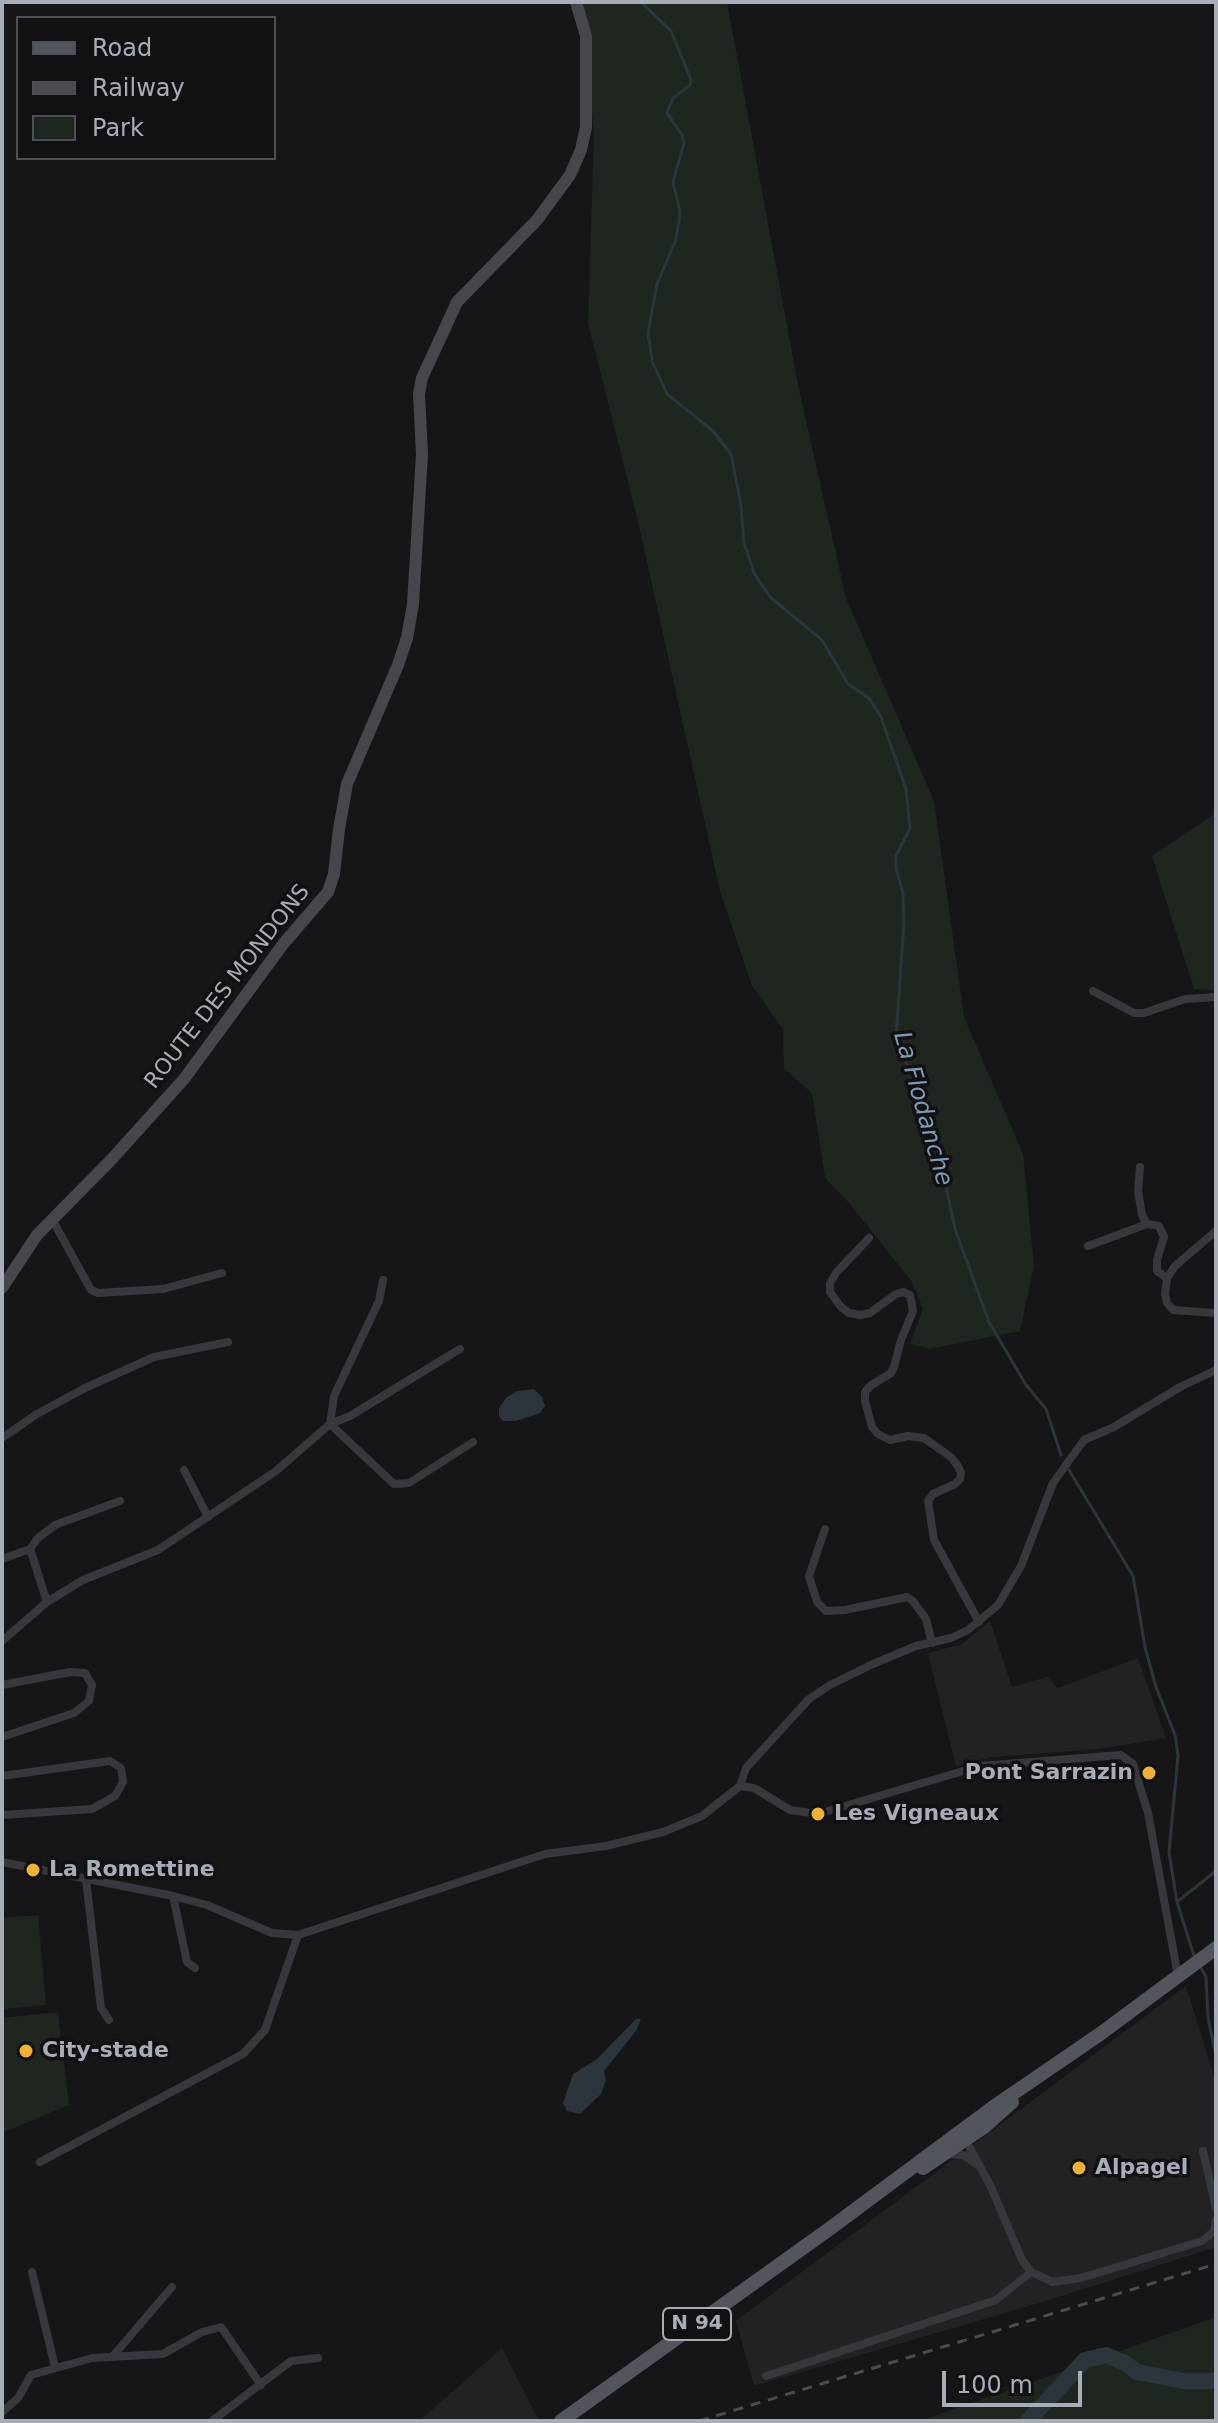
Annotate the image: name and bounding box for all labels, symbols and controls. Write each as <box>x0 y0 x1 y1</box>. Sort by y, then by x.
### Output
legend <box>16 16 276 160</box>
text: Road <box>92 34 152 62</box>
text: Railway <box>92 74 185 102</box>
text: Park <box>92 114 144 142</box>
street label: ROUTE DES MONDONS <box>140 879 316 1095</box>
water label: La Flodanche <box>886 1029 958 1189</box>
place label: Pont Sarrazin <box>965 1760 1133 1786</box>
marker: Pont Sarrazin <box>1140 1764 1158 1782</box>
place label: Les Vigneaux <box>834 1801 999 1827</box>
marker: Les Vigneaux <box>809 1805 827 1823</box>
place label: La Romettine <box>49 1857 215 1883</box>
marker: La Romettine <box>24 1861 42 1879</box>
place label: City-stade <box>42 2038 169 2064</box>
marker: City-stade <box>17 2042 35 2060</box>
place label: Alpagel <box>1095 2155 1188 2181</box>
marker: Alpagel <box>1070 2159 1088 2177</box>
road number: N 94 <box>663 2308 731 2340</box>
scale bar <box>946 2355 1086 2405</box>
text: 100 m <box>956 2371 1033 2399</box>

